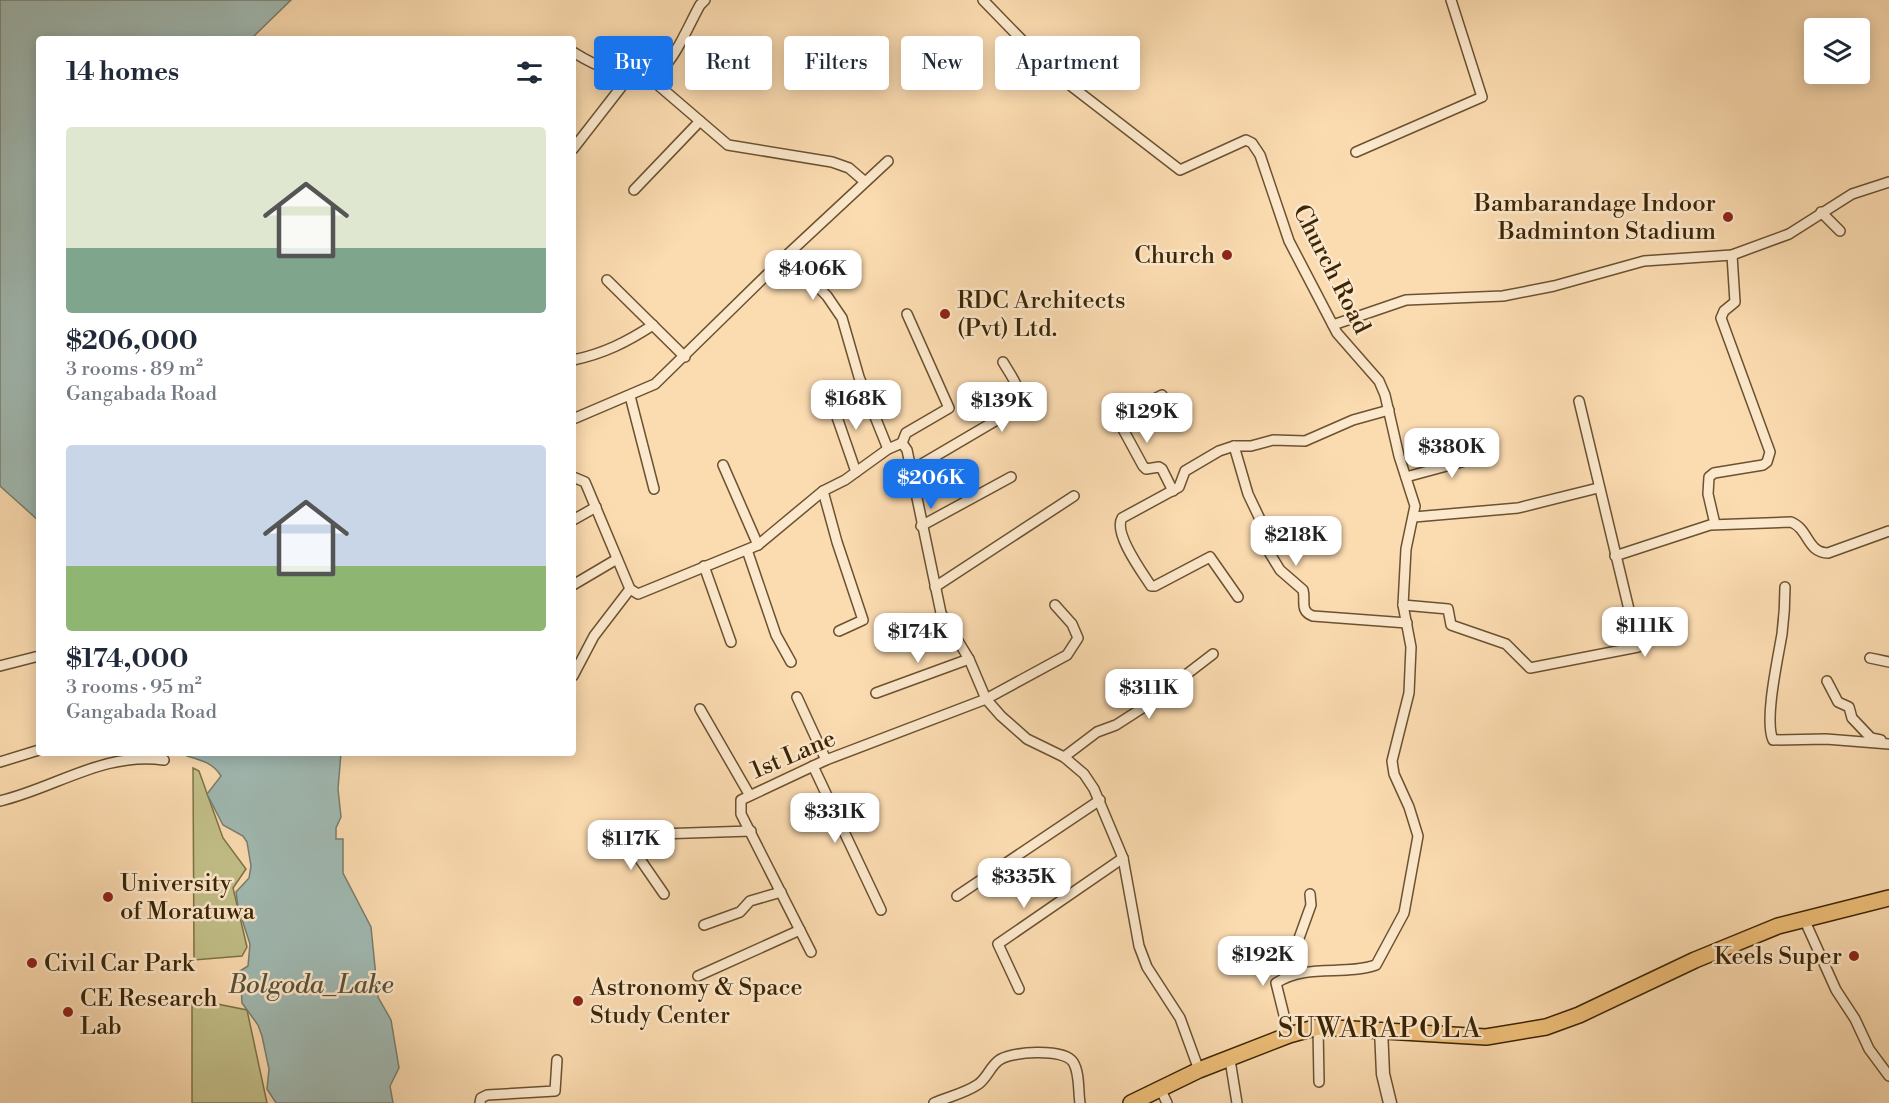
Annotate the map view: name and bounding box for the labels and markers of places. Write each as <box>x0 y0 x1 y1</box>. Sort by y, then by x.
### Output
place label: Bambarandage Indoor Badminton Stadium <box>1473 189 1716 247</box>
marker: Bambarandage Indoor Badminton Stadium <box>1721 210 1735 224</box>
place label: Church <box>1134 241 1215 271</box>
marker: Church <box>1220 248 1234 262</box>
pin: $406K <box>771 250 855 301</box>
place label: RDC Architects (Pvt) Ltd. <box>957 286 1126 344</box>
marker: RDC Architects (Pvt) Ltd. <box>938 307 952 321</box>
pin: $168K <box>814 380 898 431</box>
pin: $139K <box>960 382 1044 433</box>
pin: $129K <box>1105 393 1189 444</box>
pin: $380K <box>1410 428 1494 479</box>
pin: $206K <box>889 459 973 510</box>
pin: $218K <box>1254 516 1338 567</box>
pin: $111K <box>1603 607 1687 658</box>
pin: $174K <box>876 613 960 664</box>
pin: $311K <box>1107 669 1191 720</box>
pin: $331K <box>793 793 877 844</box>
pin: $117K <box>589 820 673 871</box>
pin: $335K <box>982 858 1066 909</box>
place label: University of Moratuwa <box>120 869 256 927</box>
marker: University of Moratuwa <box>101 890 115 904</box>
pin: $192K <box>1221 936 1305 987</box>
place label: Keels Super <box>1714 942 1842 972</box>
place label: Civil Car Park <box>44 949 196 979</box>
marker: Keels Super <box>1847 949 1861 963</box>
marker: Civil Car Park <box>25 956 39 970</box>
place label: Astronomy & Space Study Center <box>589 973 803 1031</box>
place label: CE Research Lab <box>80 984 218 1042</box>
marker: Astronomy & Space Study Center <box>571 994 585 1008</box>
marker: CE Research Lab <box>61 1005 75 1019</box>

